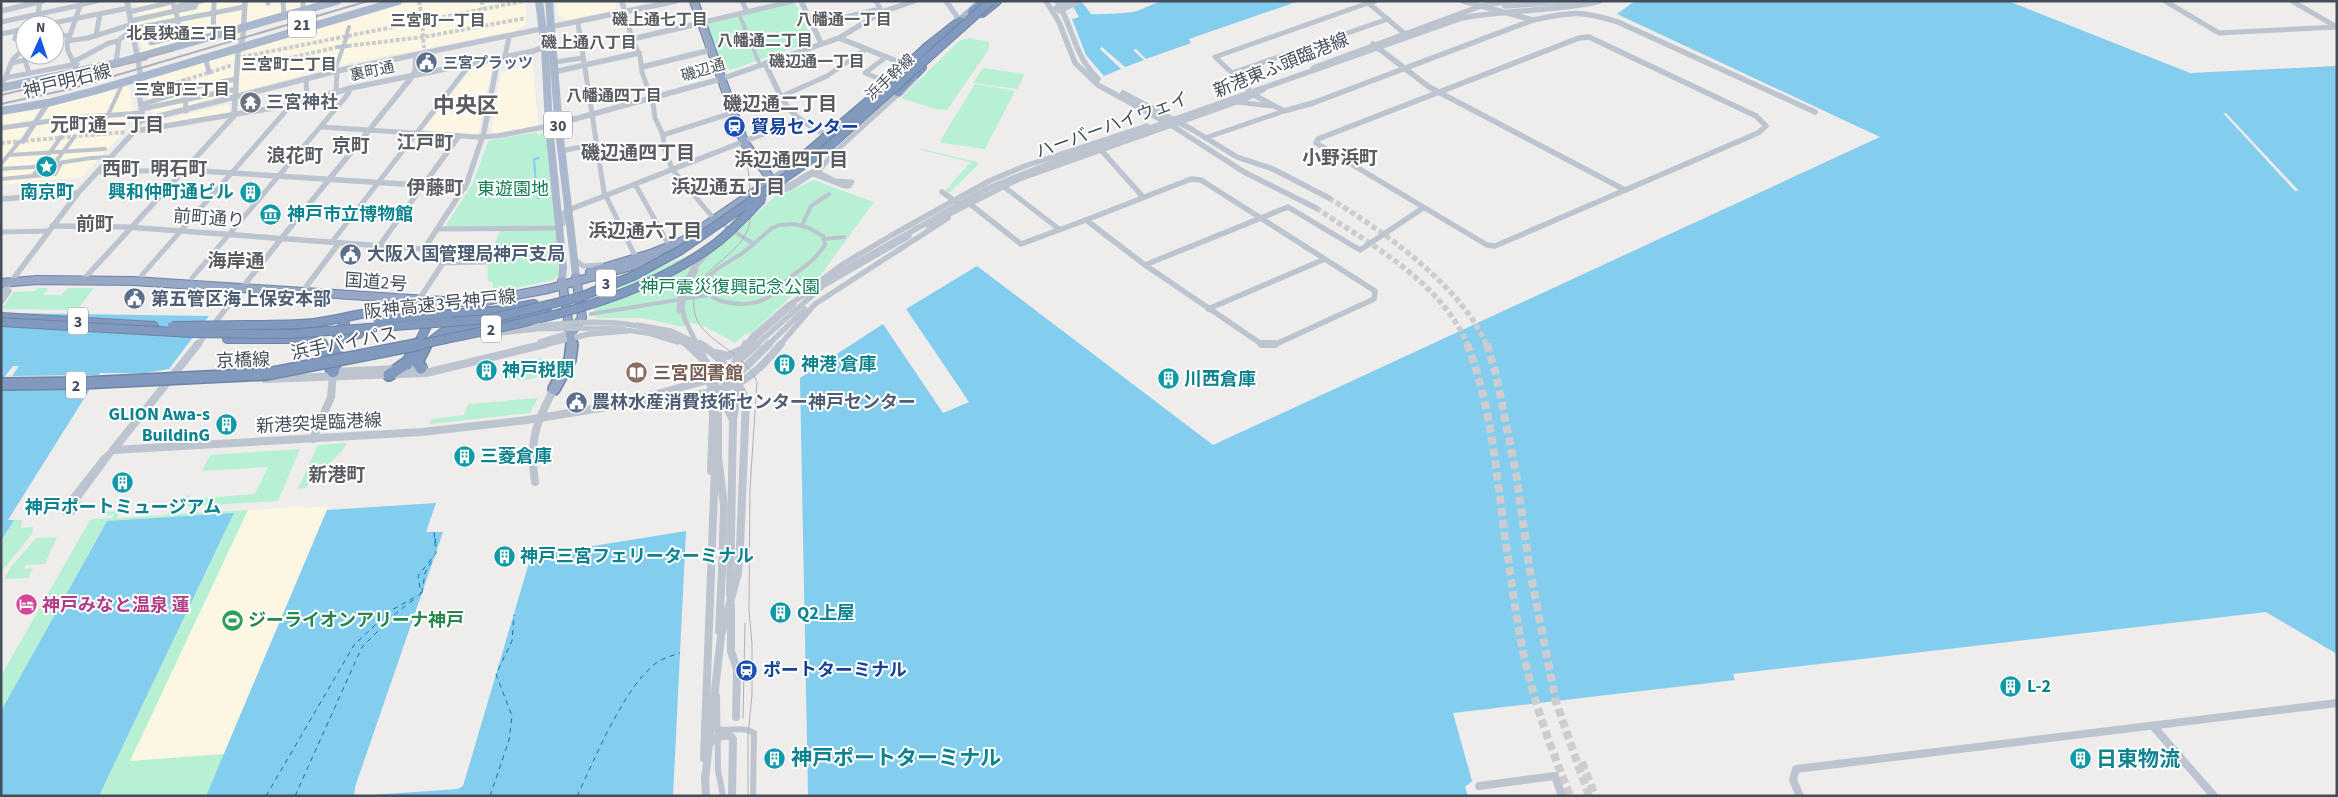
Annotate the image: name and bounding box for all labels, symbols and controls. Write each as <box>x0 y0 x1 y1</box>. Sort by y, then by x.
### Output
district label: 磯上通七丁目 <box>612 9 708 31</box>
district label: 八幡通一丁目 <box>796 9 892 31</box>
road number: 21 <box>288 10 316 38</box>
district label: 三宮町一丁目 <box>390 10 486 32</box>
north arrow <box>15 15 65 65</box>
text: N <box>35 18 46 38</box>
district label: 北長狭通三丁目 <box>126 23 238 45</box>
street label: 新港東ふ頭臨港線 <box>1210 27 1353 104</box>
district label: 八幡通二丁目 <box>717 30 813 52</box>
district label: 磯上通八丁目 <box>541 32 637 54</box>
street label: 浜手幹線 <box>861 49 919 106</box>
public building icon: 三宮プラッツ <box>415 51 439 75</box>
district label: 磯辺通一丁目 <box>769 51 865 73</box>
place label: 三宮プラッツ <box>443 53 533 74</box>
district label: 三宮町二丁目 <box>241 54 337 76</box>
street label: 磯辺通 <box>679 54 728 87</box>
street label: 裏町通 <box>348 57 396 86</box>
street label: 神戸明石線 <box>20 58 114 105</box>
district label: 三宮町三丁目 <box>134 79 230 101</box>
district label: 八幡通四丁目 <box>566 85 662 107</box>
street label: ハーバーハイウェイ <box>1032 86 1192 165</box>
temple icon: 三宮神社 <box>238 90 262 114</box>
place label: 三宮神社 <box>266 90 338 115</box>
district label: 中央区 <box>433 90 499 122</box>
district label: 磯辺通二丁目 <box>723 91 837 118</box>
district label: 元町通一丁目 <box>50 112 164 139</box>
road number: 30 <box>544 112 572 138</box>
station icon: 貿易センター <box>723 115 747 139</box>
place label: 貿易センター <box>751 115 859 140</box>
district label: 江戸町 <box>396 130 454 157</box>
district label: 京町 <box>332 133 370 160</box>
district label: 磯辺通四丁目 <box>581 140 695 167</box>
district label: 浪花町 <box>266 143 324 170</box>
district label: 小野浜町 <box>1302 145 1378 172</box>
district label: 浜辺通四丁目 <box>734 147 848 174</box>
place icon: 南京町 <box>35 155 59 179</box>
district label: 西町 <box>102 156 140 183</box>
district label: 明石町 <box>150 156 208 183</box>
district label: 浜辺通五丁目 <box>671 174 785 201</box>
district label: 伊藤町 <box>406 175 464 202</box>
park label: 東遊園地 <box>477 177 549 202</box>
place label: 南京町 <box>20 180 74 205</box>
place label: 興和仲町通ビル <box>108 180 234 205</box>
building icon: 興和仲町通ビル <box>238 180 262 204</box>
museum icon: 神戸市立博物館 <box>259 202 283 226</box>
place label: 神戸市立博物館 <box>287 202 413 227</box>
street label: 前町通り <box>172 204 246 233</box>
district label: 前町 <box>76 211 114 238</box>
district label: 浜辺通六丁目 <box>588 218 702 245</box>
public building icon: 大阪入国管理局神戸支局 <box>339 242 363 266</box>
place label: 大阪入国管理局神戸支局 <box>367 242 565 267</box>
district label: 海岸通 <box>207 248 265 275</box>
street label: 国道2号 <box>344 268 408 297</box>
road number: 3 <box>596 270 616 296</box>
park label: 神戸震災復興記念公園 <box>640 275 820 300</box>
street label: 阪神高速3号神戸線 <box>363 284 517 325</box>
public building icon: 第五管区海上保安本部 <box>123 287 147 311</box>
place label: 第五管区海上保安本部 <box>151 287 331 312</box>
road number: 3 <box>68 308 88 334</box>
road number: 2 <box>481 316 501 342</box>
street label: 浜手バイパス <box>289 321 399 366</box>
street label: 京橋線 <box>216 347 270 374</box>
building icon: 神港 倉庫 <box>773 352 797 376</box>
place label: 神港 倉庫 <box>801 352 877 377</box>
building icon: 神戸税関 <box>474 358 498 382</box>
place label: 神戸税関 <box>502 358 574 383</box>
library icon: 三宮図書館 <box>625 361 649 385</box>
place label: 三宮図書館 <box>653 361 743 386</box>
building icon: 川西倉庫 <box>1156 367 1180 391</box>
place label: 川西倉庫 <box>1184 367 1256 392</box>
road number: 2 <box>66 372 86 398</box>
public building icon: 農林水産消費技術センター神戸センター <box>564 390 588 414</box>
place label: 農林水産消費技術センター神戸センター <box>592 390 916 415</box>
place label: GLION Awa‐s BuildinG <box>109 402 210 448</box>
street label: 新港突堤臨港線 <box>255 408 383 439</box>
building icon: GLION Awa‐s BuildinG <box>214 412 238 436</box>
building icon: 三菱倉庫 <box>452 444 476 468</box>
place label: 三菱倉庫 <box>480 444 552 469</box>
district label: 新港町 <box>308 462 366 489</box>
building icon: 神戸ポートミュージアム <box>111 470 135 494</box>
place label: 神戸ポートミュージアム <box>25 495 221 520</box>
building icon: 神戸三宮フェリーターミナル <box>492 544 516 568</box>
place label: 神戸三宮フェリーターミナル <box>520 544 754 569</box>
hotel icon: 神戸みなと温泉 蓮 <box>14 593 38 617</box>
place label: 神戸みなと温泉 蓮 <box>42 593 190 618</box>
building icon: Q2上屋 <box>769 601 793 625</box>
place label: Q2上屋 <box>797 601 855 626</box>
sports icon: ジーライオンアリーナ神戸 <box>220 608 244 632</box>
place label: ジーライオンアリーナ神戸 <box>248 608 464 633</box>
station icon: ポートターミナル <box>735 658 759 682</box>
place label: ポートターミナル <box>763 658 907 683</box>
building icon: L-2 <box>1999 674 2023 698</box>
place label: L-2 <box>2027 674 2051 699</box>
place label: 神戸ポートターミナル <box>791 743 1001 773</box>
place label: 日東物流 <box>2096 744 2180 774</box>
building icon: 神戸ポートターミナル <box>763 746 787 770</box>
building icon: 日東物流 <box>2068 747 2092 771</box>

